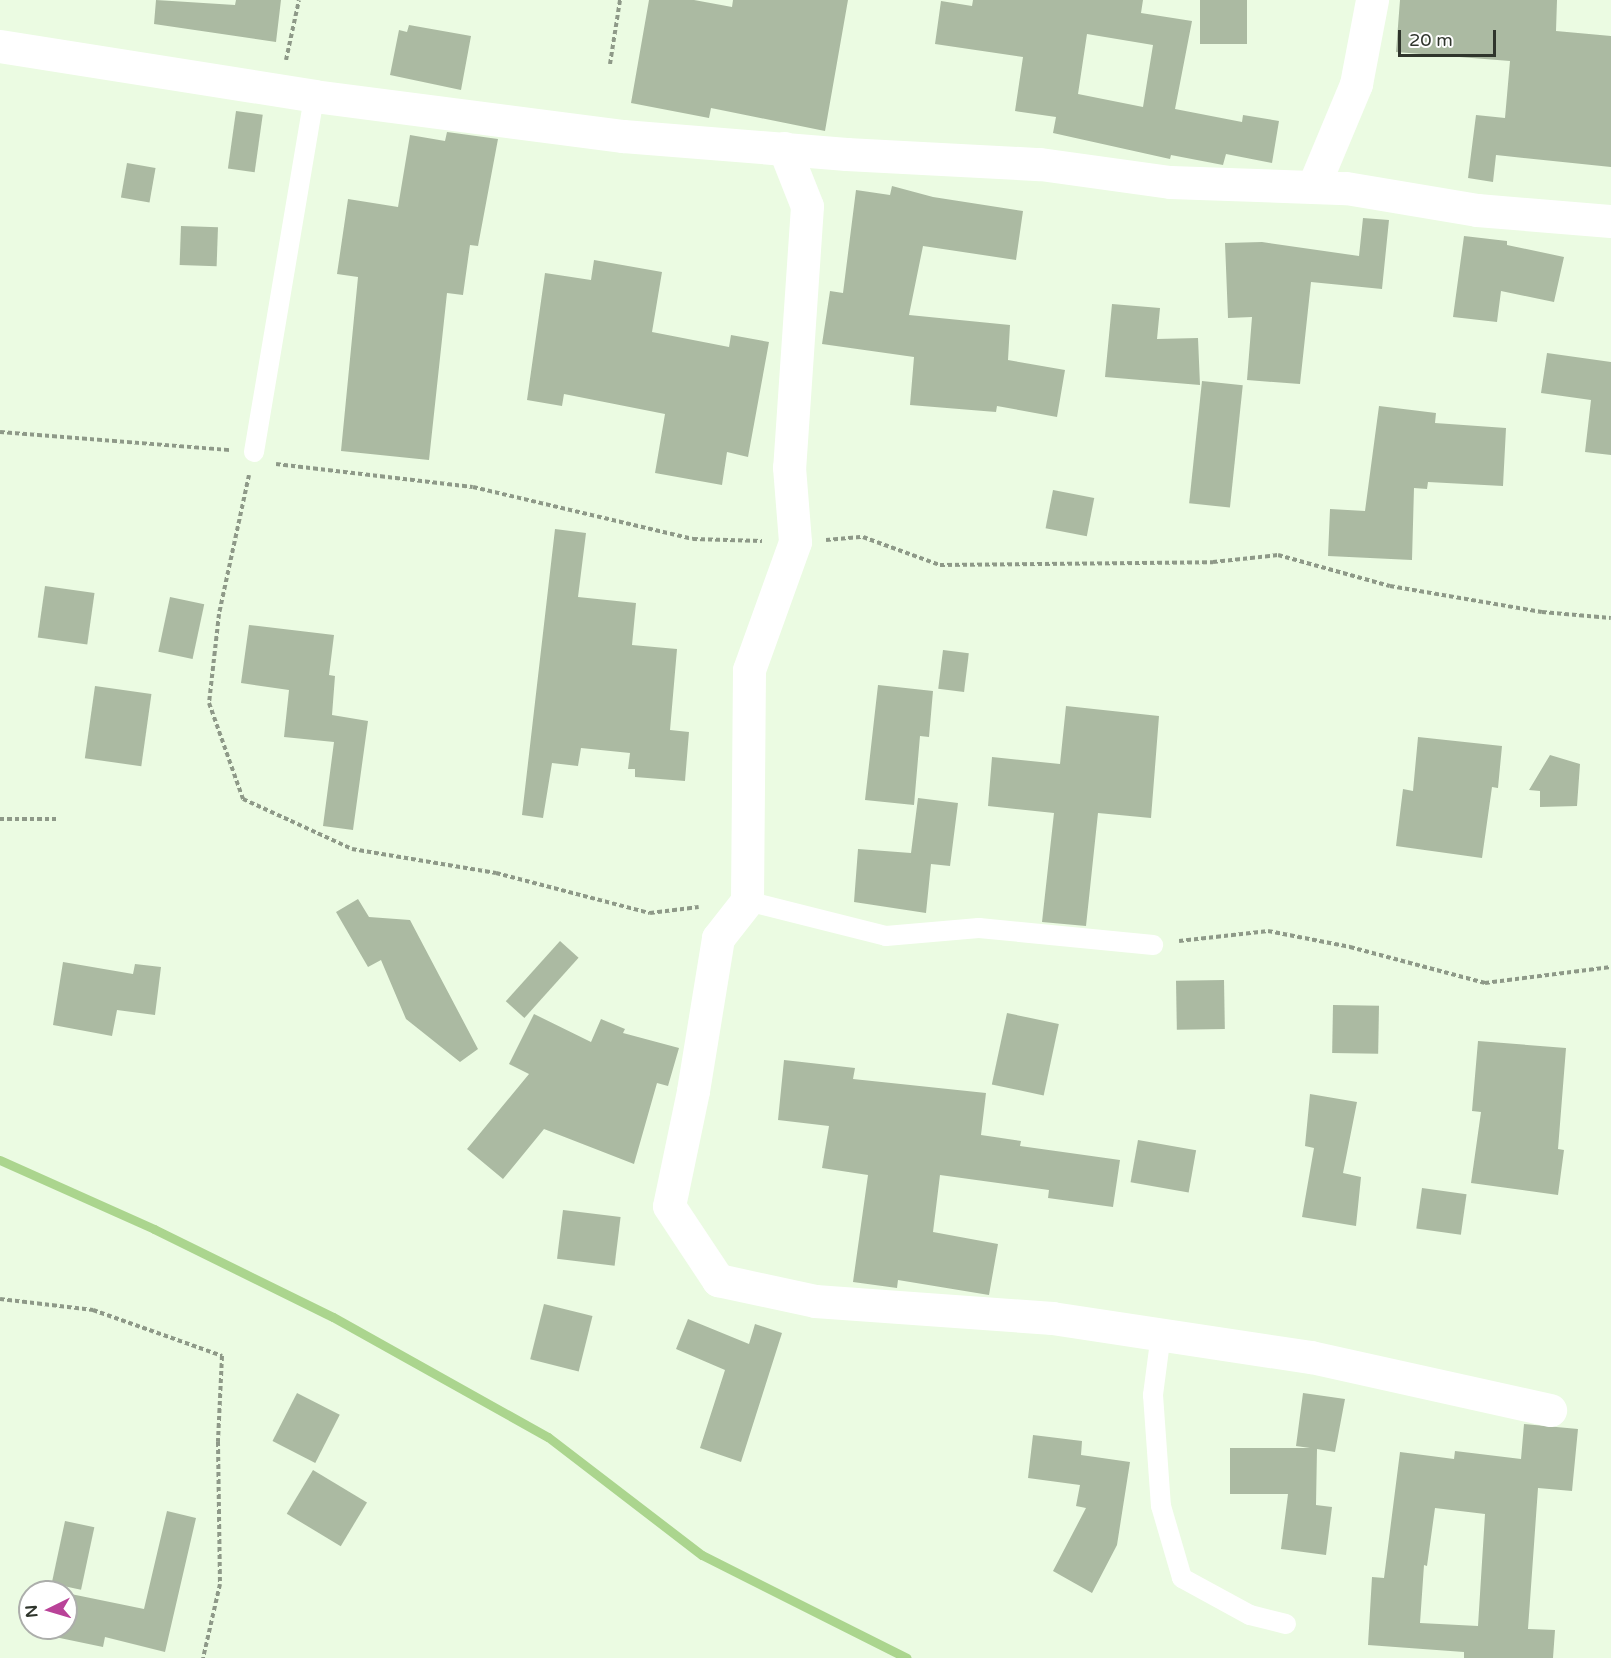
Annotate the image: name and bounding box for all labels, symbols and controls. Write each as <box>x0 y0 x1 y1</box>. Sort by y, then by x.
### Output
scale bar <box>1401 18 1498 56</box>
text: 20 m <box>1409 29 1453 51</box>
north arrow <box>18 1580 78 1640</box>
text: N <box>22 1604 43 1619</box>

